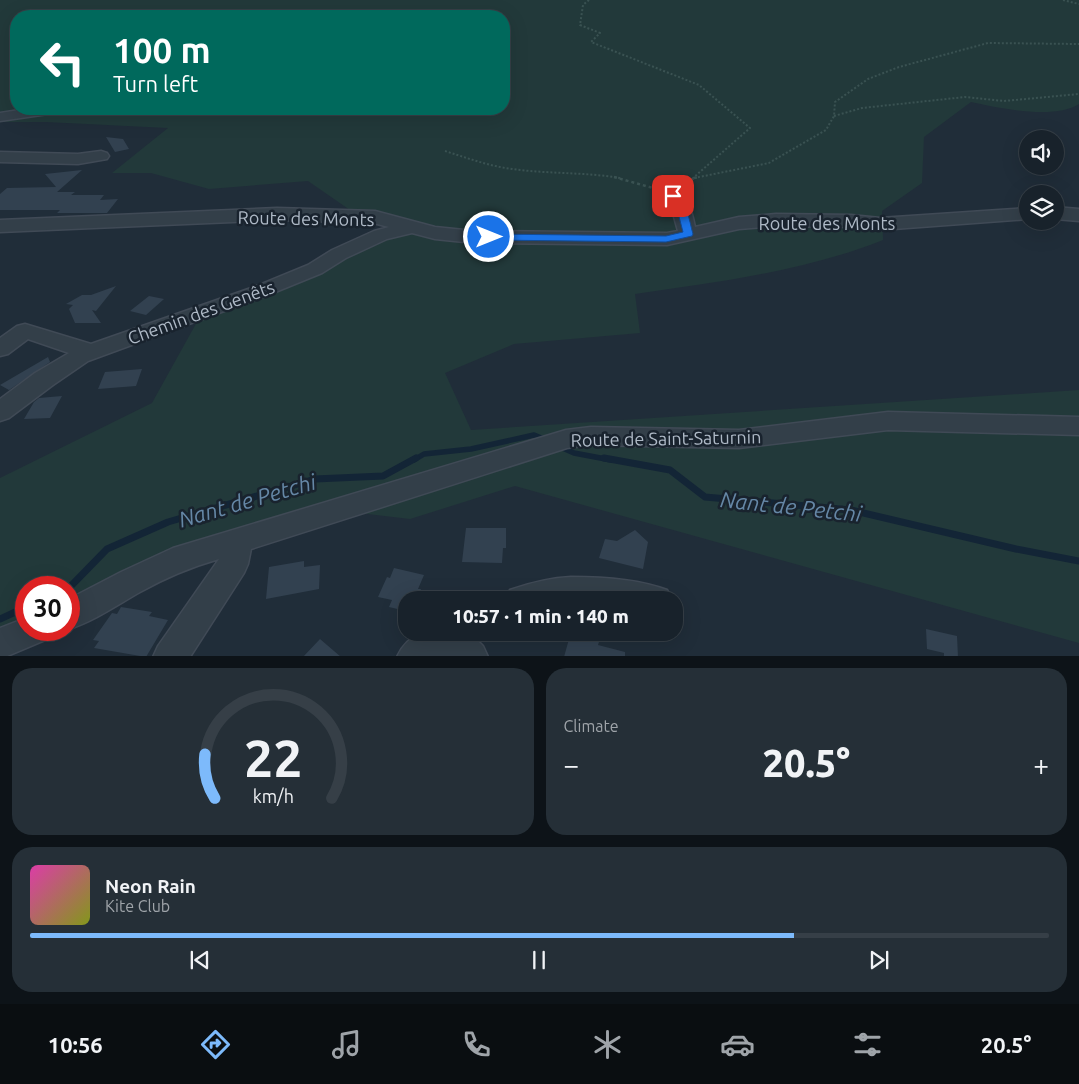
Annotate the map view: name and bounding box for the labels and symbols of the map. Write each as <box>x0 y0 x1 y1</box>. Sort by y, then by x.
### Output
pin <box>652 175 694 217</box>
street label: Route des Monts <box>237 207 375 229</box>
position arrow <box>462 210 514 262</box>
street label: Route des Monts <box>759 213 896 233</box>
street label: Chemin des Genêts <box>125 276 277 348</box>
street label: Route de Saint-Saturnin <box>571 426 761 450</box>
water label: Nant de Petchi <box>175 468 320 532</box>
water label: Nant de Petchi <box>719 486 864 526</box>
speed limit sign: 30 <box>15 576 80 641</box>

